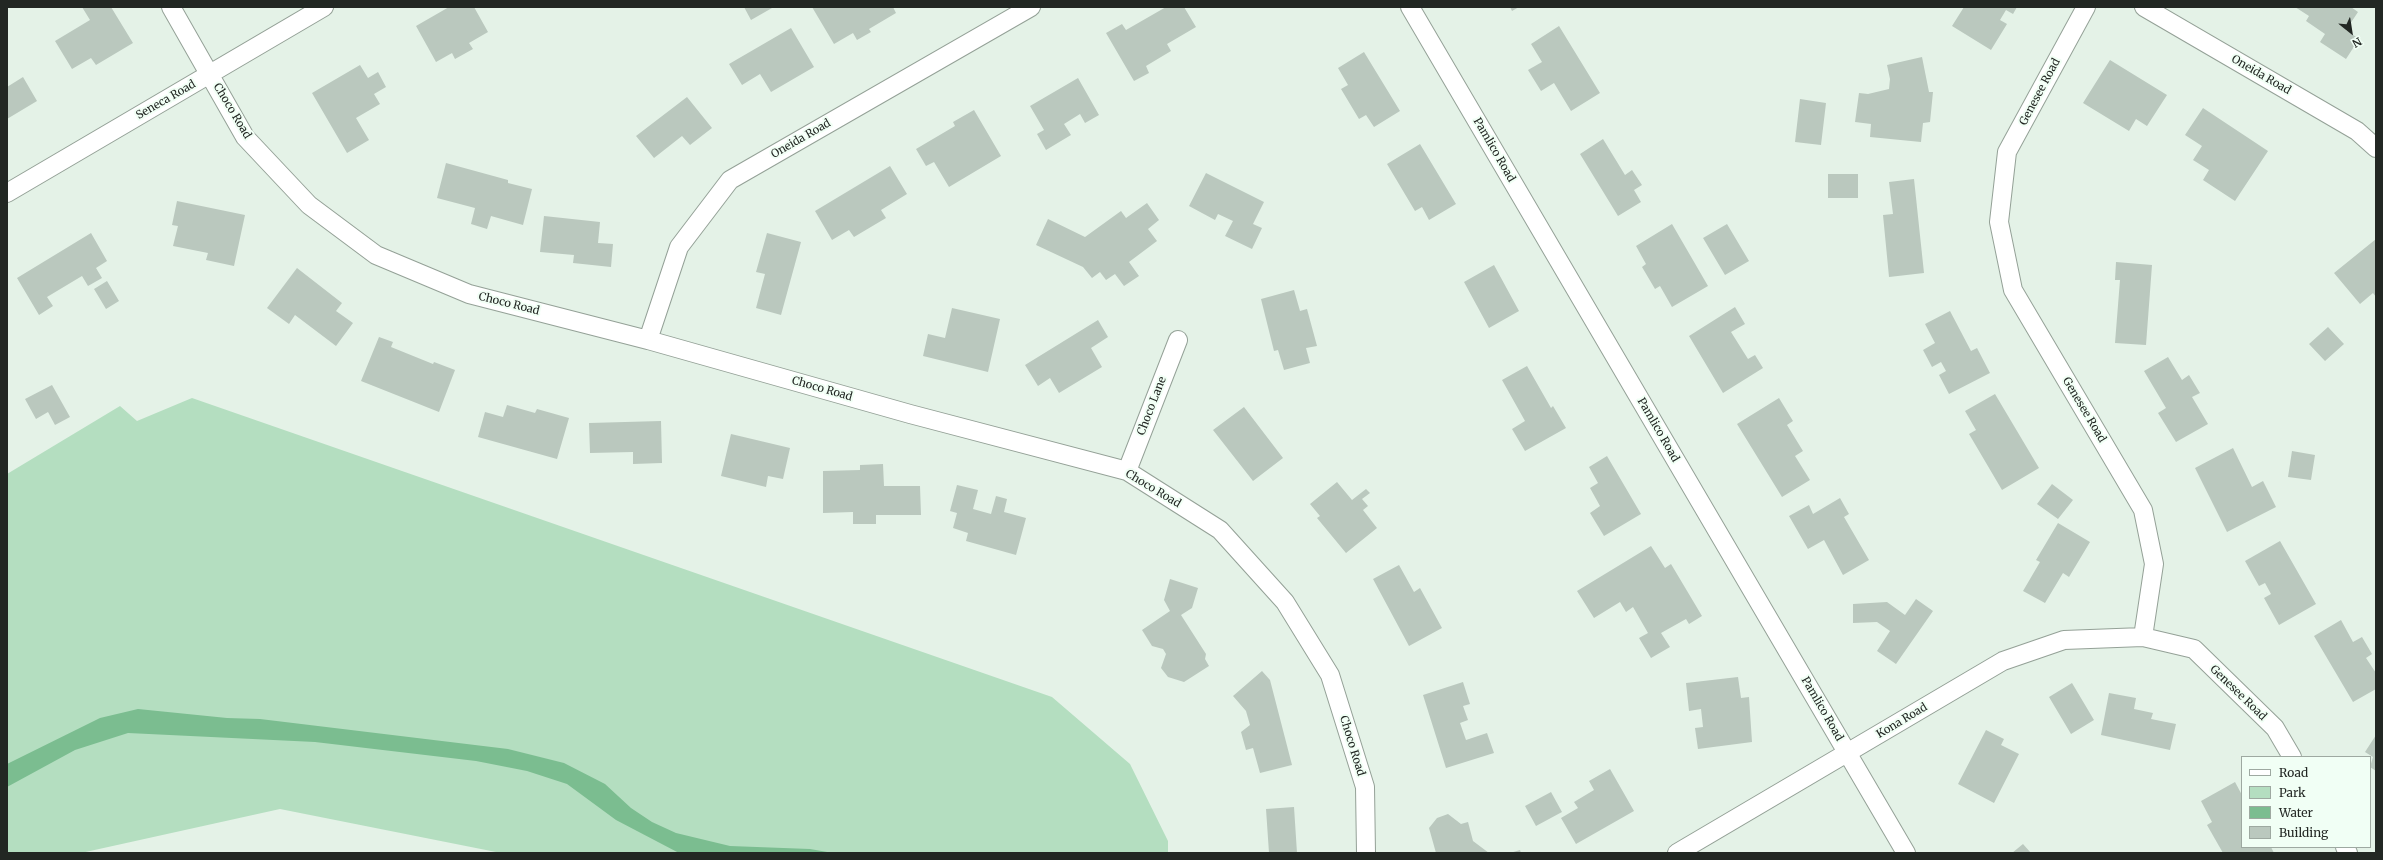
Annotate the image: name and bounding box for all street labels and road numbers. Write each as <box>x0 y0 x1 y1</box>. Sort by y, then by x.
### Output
street label: Oneida Road <box>2229 53 2293 97</box>
street label: Genesee Road <box>2017 56 2063 128</box>
street label: Seneca Road <box>134 78 198 122</box>
street label: Choco Road <box>210 81 254 141</box>
street label: Pamlico Road <box>1470 116 1518 184</box>
street label: Oneida Road <box>769 117 833 161</box>
street label: Choco Road <box>477 290 541 318</box>
street label: Choco Road <box>790 374 854 404</box>
street label: Choco Lane <box>1135 375 1169 437</box>
street label: Genesee Road <box>2059 375 2109 445</box>
street label: Pamlico Road <box>1634 396 1682 464</box>
street label: Choco Road <box>1123 467 1183 511</box>
street label: Genesee Road <box>2207 663 2269 723</box>
street label: Pamlico Road <box>1798 675 1846 743</box>
street label: Kona Road <box>1874 701 1930 741</box>
street label: Choco Road <box>1337 714 1367 778</box>

